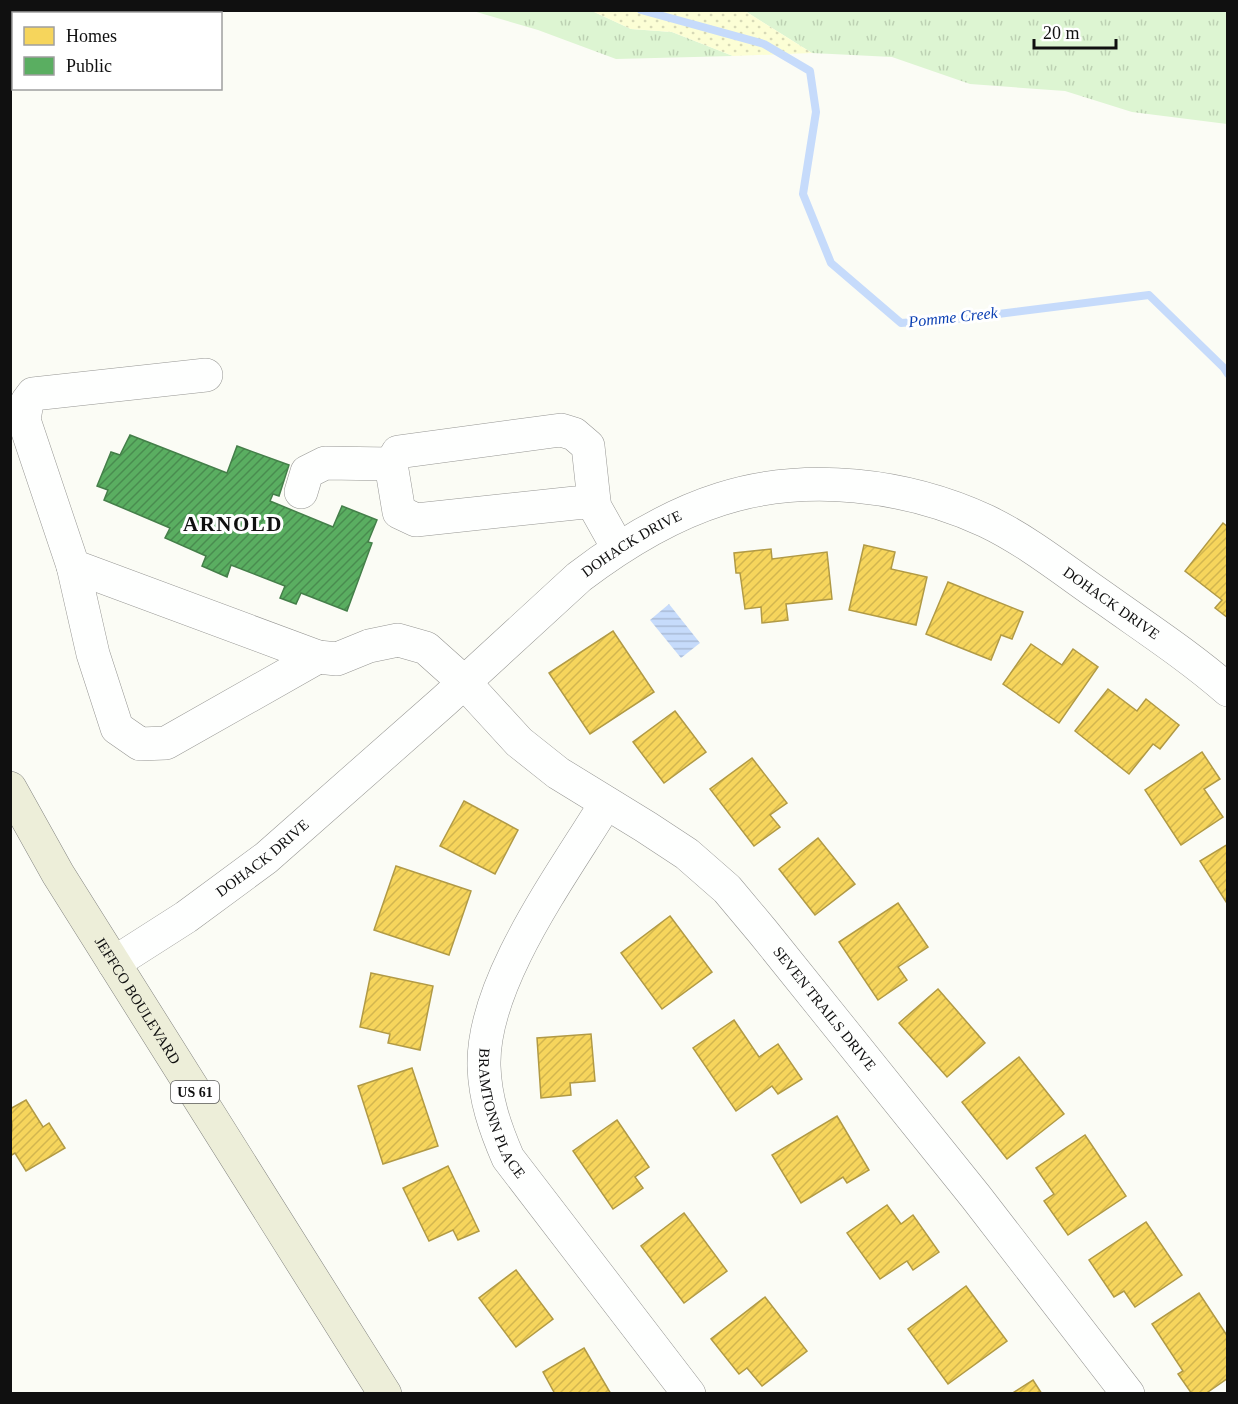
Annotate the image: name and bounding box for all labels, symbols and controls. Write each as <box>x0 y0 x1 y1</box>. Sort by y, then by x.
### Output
legend <box>12 12 222 90</box>
scale bar <box>1034 12 1116 50</box>
text: 20 m <box>1043 23 1080 43</box>
text: Homes <box>66 26 117 46</box>
text: Public <box>66 56 112 76</box>
water label: Pomme Creek <box>907 304 999 330</box>
street label: DOHACK DRIVE <box>579 507 684 580</box>
district label: ARNOLD <box>183 512 283 536</box>
street label: DOHACK DRIVE <box>1060 564 1163 642</box>
street label: DOHACK DRIVE <box>213 816 312 900</box>
street label: JEFFCO BOULEVARD <box>92 934 184 1067</box>
street label: SEVEN TRAILS DRIVE <box>770 944 879 1074</box>
street label: BRAMTONN PLACE <box>476 1047 529 1181</box>
road number: US 61 <box>171 1081 219 1103</box>

